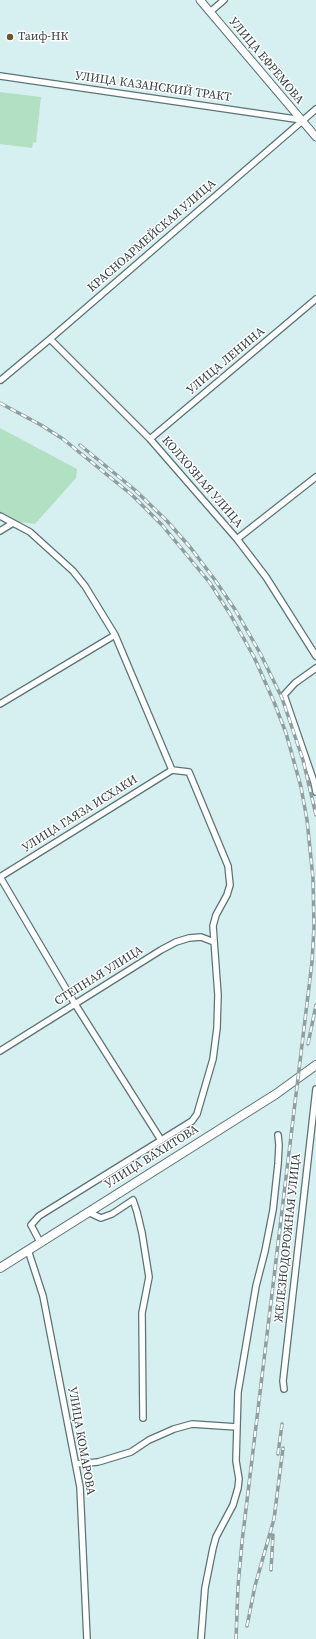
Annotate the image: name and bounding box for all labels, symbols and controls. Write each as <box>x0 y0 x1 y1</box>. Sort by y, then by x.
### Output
street label: УЛИЦА ЕФРЕМОВА <box>226 15 306 107</box>
place label: Таиф-НК <box>18 30 68 44</box>
marker: Таиф-НК <box>5 32 15 42</box>
street label: УЛИЦА КАЗАНСКИЙ ТРАКТ <box>74 69 232 105</box>
street label: КРАСНОАРМЕЙСКАЯ УЛИЦА <box>85 177 219 295</box>
street label: УЛИЦА ЛЕНИНА <box>184 324 268 398</box>
street label: КОЛХОЗНАЯ УЛИЦА <box>158 433 246 531</box>
street label: УЛИЦА ГАЯЗА ИСХАКИ <box>20 773 140 855</box>
street label: СТЕПНАЯ УЛИЦА <box>52 943 146 1009</box>
street label: УЛИЦА ВАХИТОВА <box>102 1122 202 1192</box>
street label: ЖЕЛЕЗНОДОРОЖНАЯ УЛИЦА <box>272 1153 304 1323</box>
street label: УЛИЦА КОМАРОВА <box>64 1386 98 1496</box>

